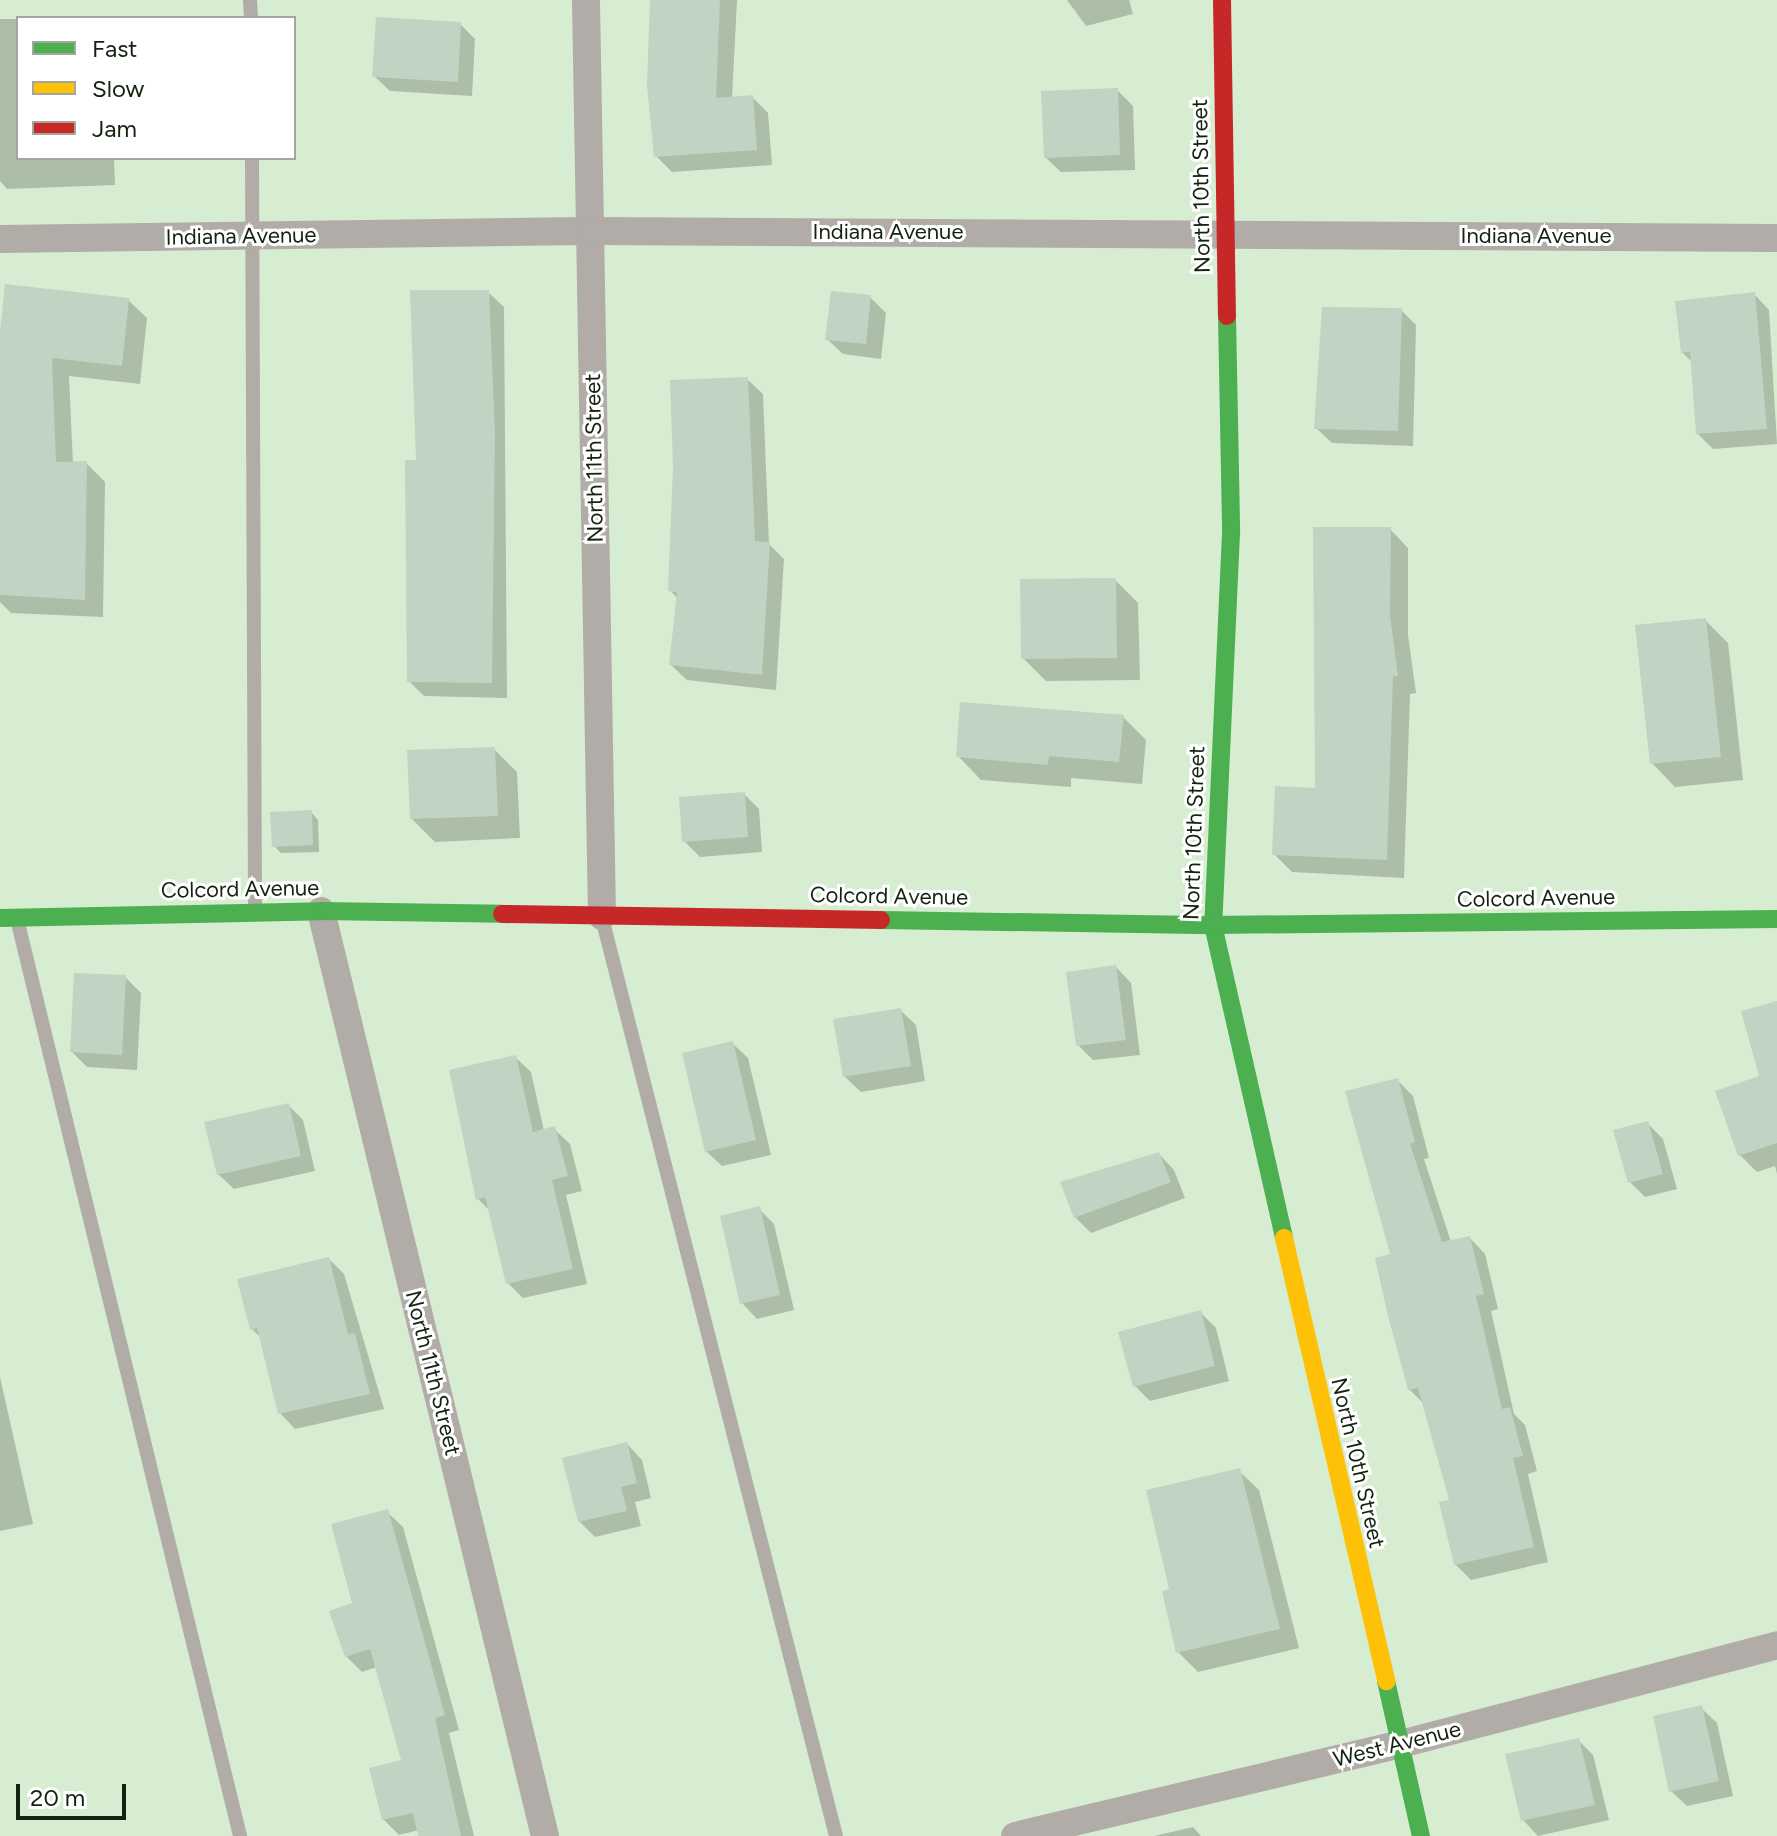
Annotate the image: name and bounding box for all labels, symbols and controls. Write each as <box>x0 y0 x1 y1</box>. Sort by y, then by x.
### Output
legend <box>16 16 296 160</box>
text: Fast <box>92 34 137 63</box>
text: Slow <box>92 74 144 103</box>
street label: North 10th Street <box>1186 99 1216 273</box>
text: Jam <box>92 114 137 143</box>
street label: Indiana Avenue <box>813 219 963 245</box>
street label: Indiana Avenue <box>165 221 317 251</box>
street label: Indiana Avenue <box>1461 223 1611 249</box>
street label: North 11th Street <box>579 373 609 543</box>
street label: North 10th Street <box>1178 746 1210 920</box>
street label: Colcord Avenue <box>161 874 319 904</box>
street label: Colcord Avenue <box>810 881 968 911</box>
street label: Colcord Avenue <box>1457 883 1615 913</box>
street label: North 11th Street <box>400 1288 466 1458</box>
street label: North 10th Street <box>1326 1375 1390 1551</box>
street label: West Avenue <box>1330 1715 1464 1773</box>
scale bar <box>20 1768 130 1818</box>
text: 20 m <box>30 1783 85 1812</box>

